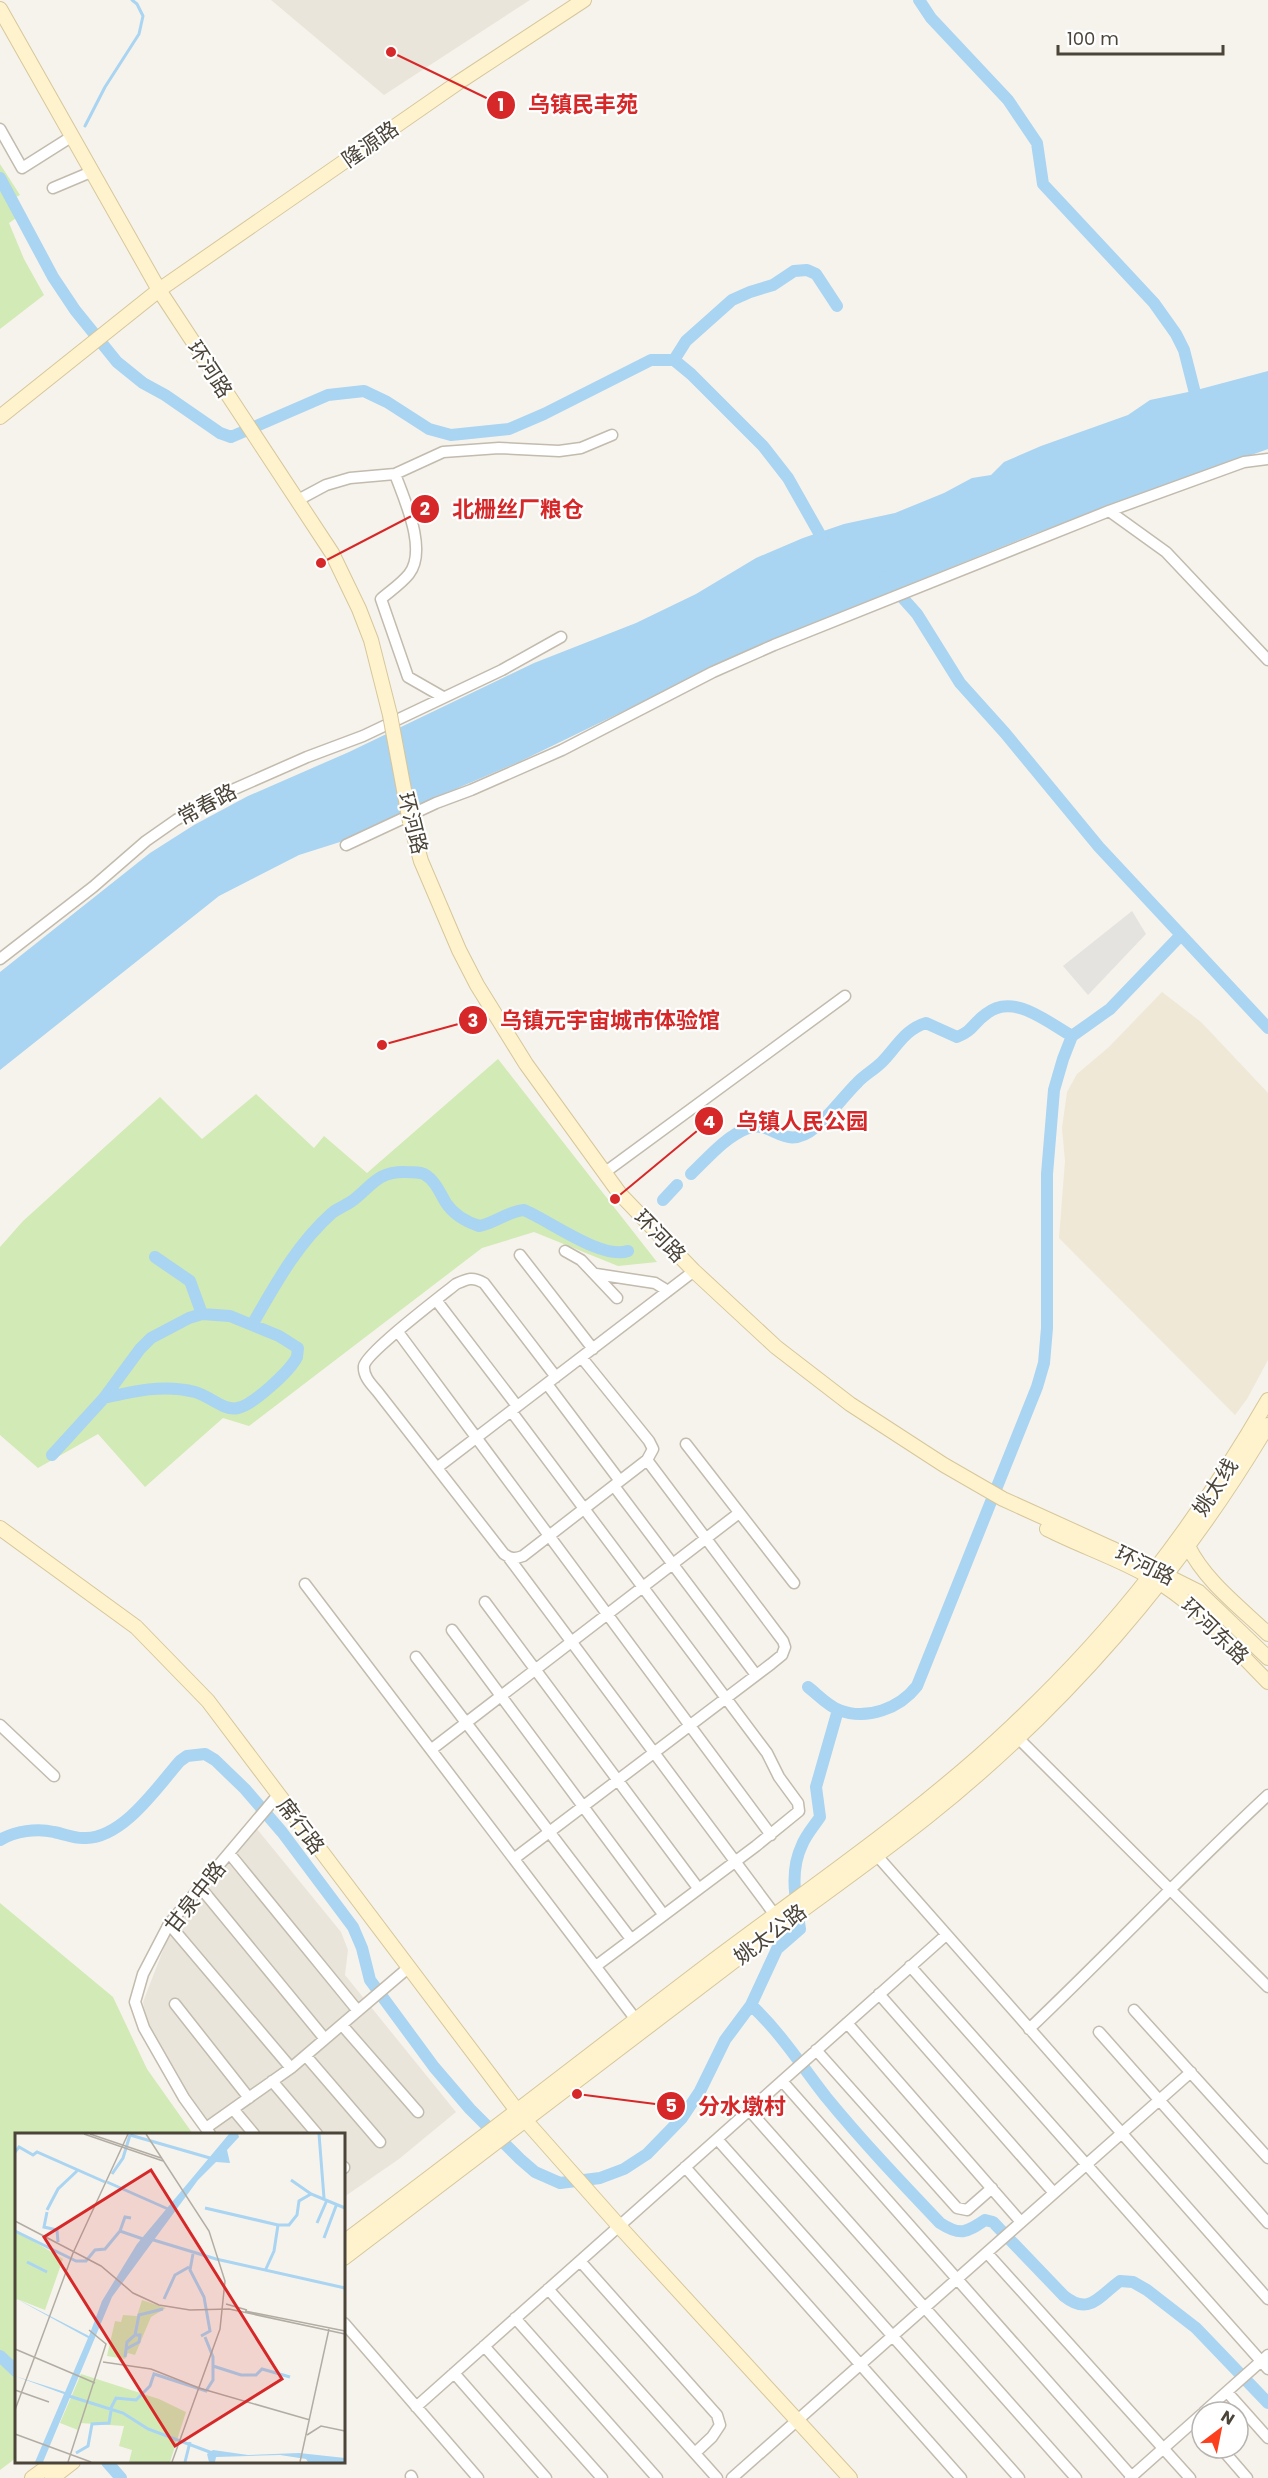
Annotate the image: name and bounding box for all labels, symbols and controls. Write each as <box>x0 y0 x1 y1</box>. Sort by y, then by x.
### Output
scale bar <box>1058 18 1223 56</box>
text: 100 m <box>1067 26 1119 51</box>
callout: 乌镇民丰苑 <box>486 85 650 125</box>
text: 乌镇民丰苑 <box>528 89 638 120</box>
text: 1 <box>498 92 504 117</box>
street label: 隆源路 <box>336 114 404 174</box>
street label: 环河路 <box>181 335 239 403</box>
callout: 北栅丝厂粮仓 <box>410 489 596 529</box>
text: 北栅丝厂粮仓 <box>452 494 584 525</box>
text: 2 <box>420 496 430 521</box>
street label: 常春路 <box>172 776 242 832</box>
street label: 环河路 <box>391 789 435 857</box>
callout: 乌镇元宇宙城市体验馆 <box>458 1000 732 1040</box>
text: 乌镇元宇宙城市体验馆 <box>500 1005 720 1036</box>
text: 3 <box>468 1008 478 1033</box>
callout: 乌镇人民公园 <box>694 1101 880 1141</box>
text: 乌镇人民公园 <box>736 1106 868 1137</box>
text: 4 <box>703 1109 715 1134</box>
street label: 环河路 <box>628 1203 692 1269</box>
street label: 姚太线 <box>1186 1453 1244 1521</box>
street label: 环河路 <box>1110 1538 1180 1592</box>
street label: 环河东路 <box>1175 1591 1255 1671</box>
street label: 席行路 <box>270 1792 332 1860</box>
street label: 甘泉中路 <box>158 1855 232 1939</box>
street label: 姚太公路 <box>728 1897 812 1971</box>
callout: 分水墩村 <box>656 2086 798 2126</box>
text: 分水墩村 <box>698 2091 786 2122</box>
text: 5 <box>665 2093 677 2118</box>
inset map <box>15 2133 345 2463</box>
north arrow <box>1190 2400 1250 2460</box>
text: N <box>1216 2405 1239 2431</box>

